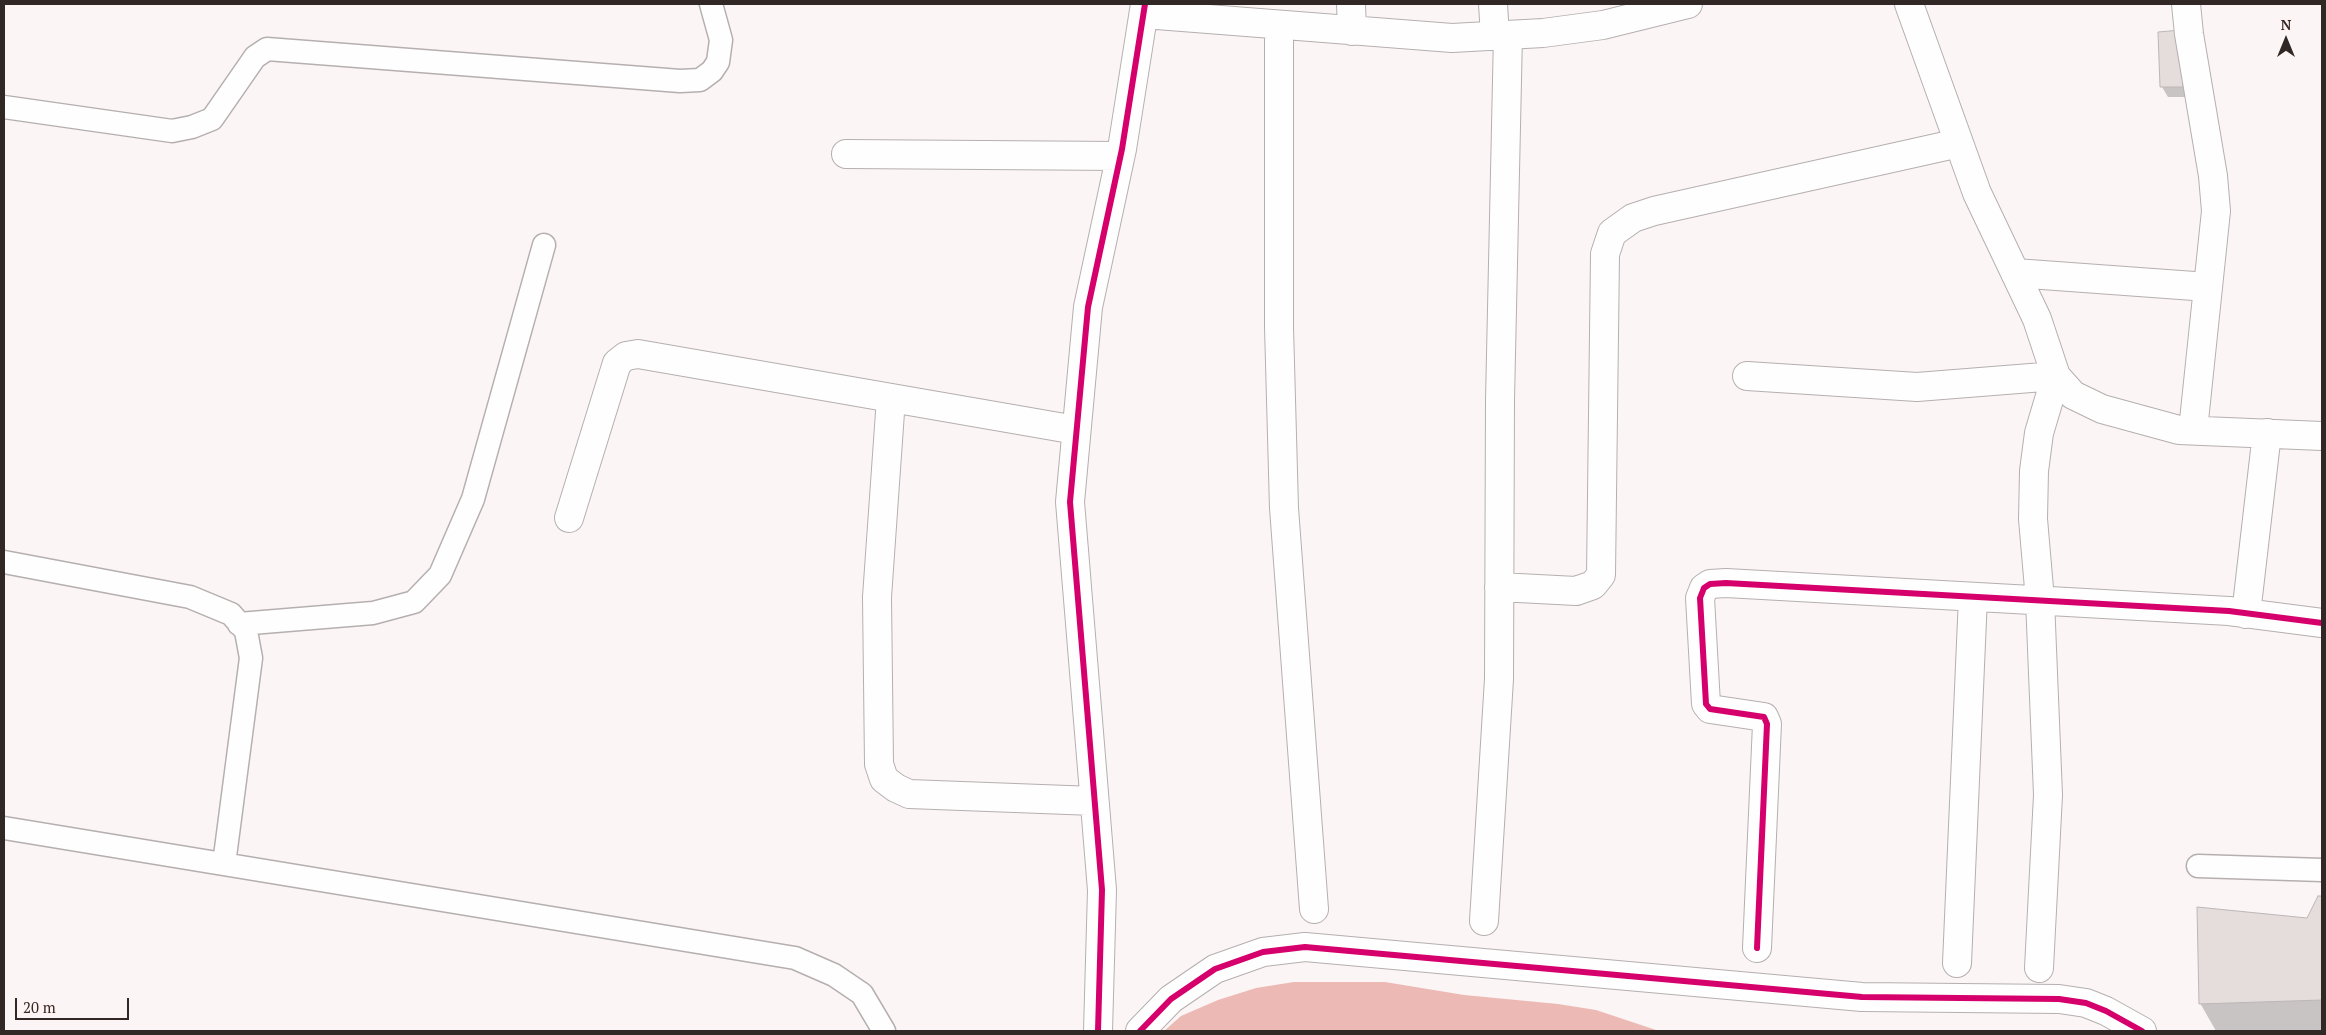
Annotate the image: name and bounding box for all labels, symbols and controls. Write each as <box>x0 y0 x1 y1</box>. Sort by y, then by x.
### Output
north arrow <box>2261 15 2311 65</box>
text: N <box>2281 15 2291 34</box>
scale bar <box>18 988 131 1020</box>
text: 20 m <box>23 997 56 1017</box>

